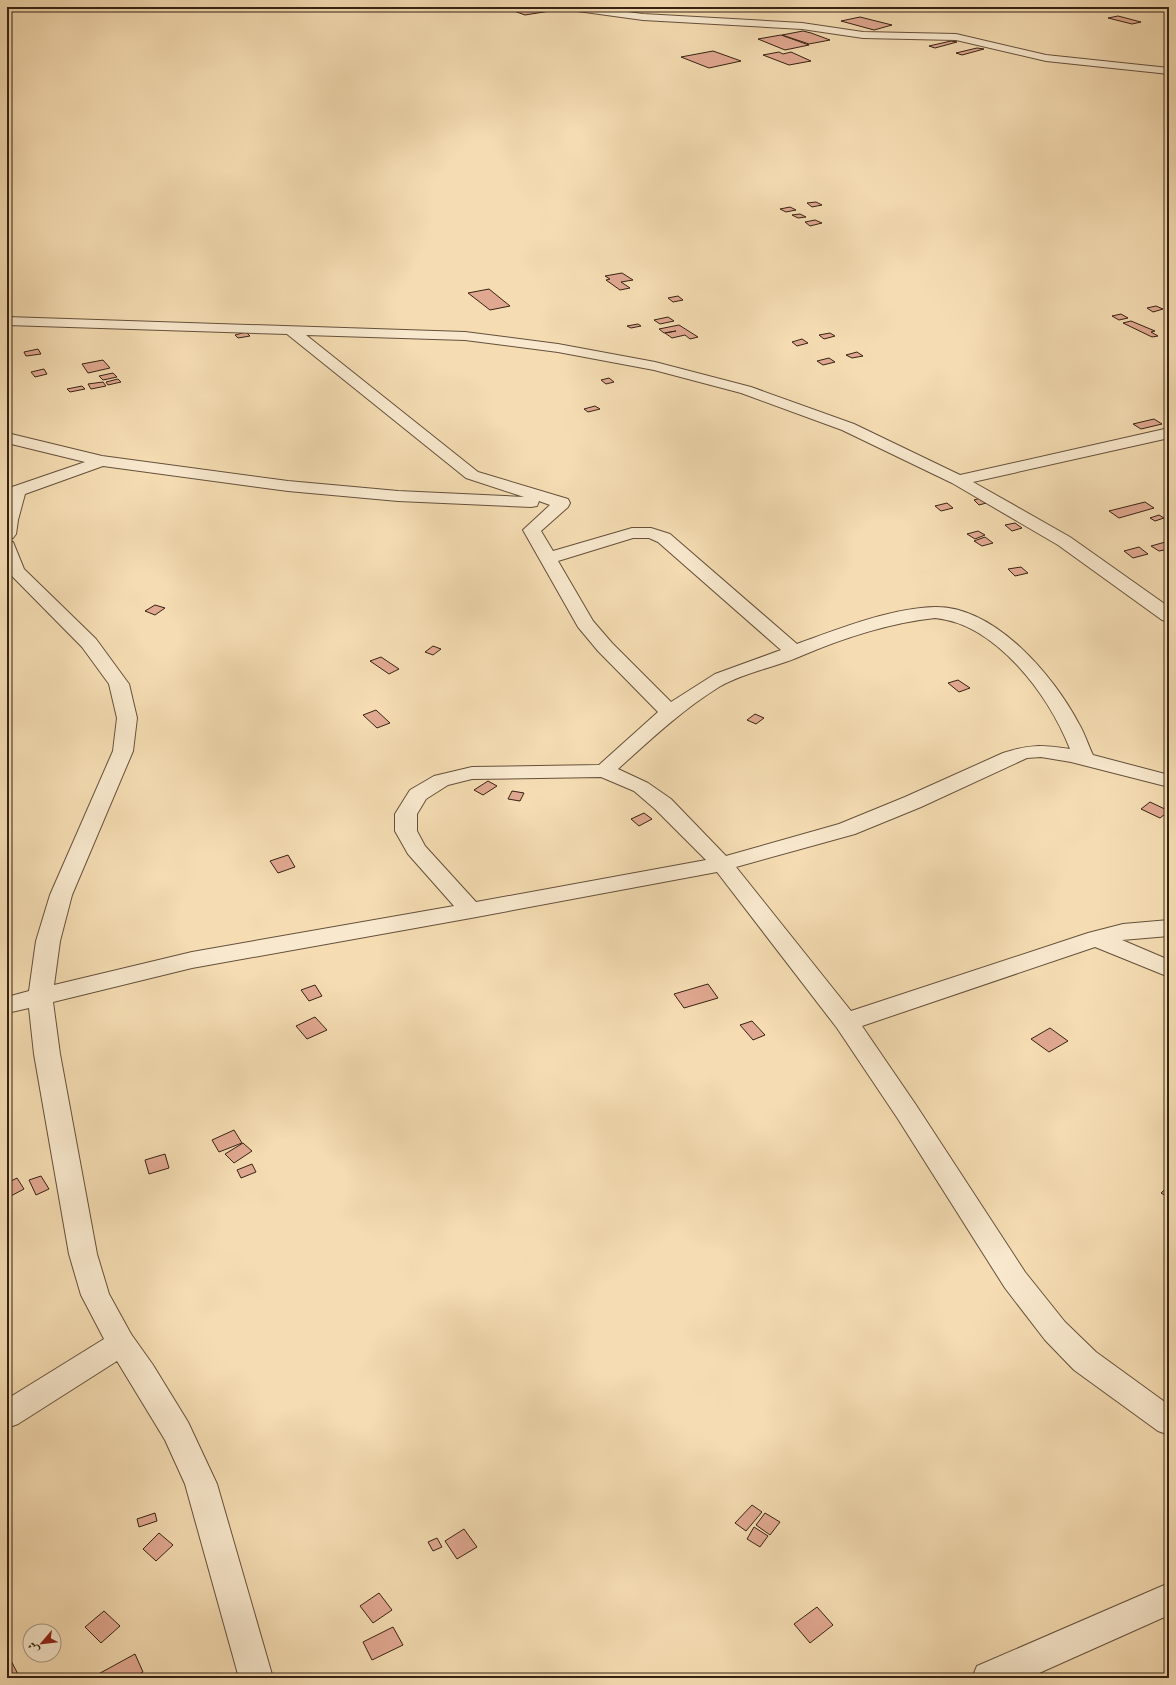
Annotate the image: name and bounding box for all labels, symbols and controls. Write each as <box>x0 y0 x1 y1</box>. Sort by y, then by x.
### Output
north arrow <box>22 1623 62 1663</box>
text: ش <box>25 1640 42 1655</box>

